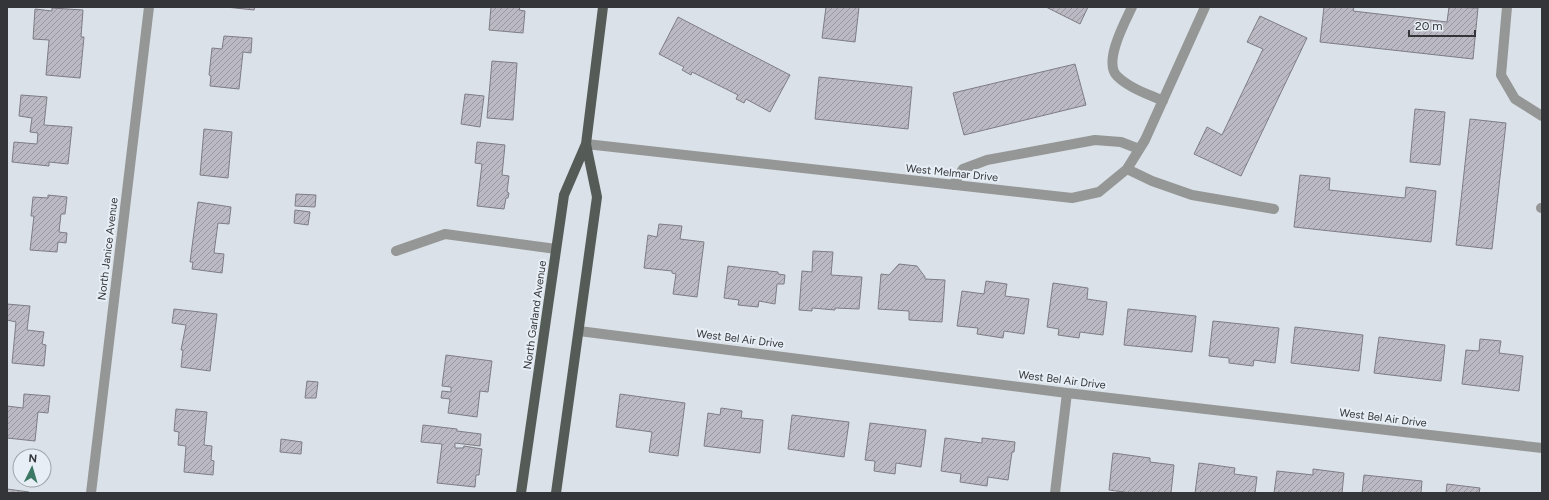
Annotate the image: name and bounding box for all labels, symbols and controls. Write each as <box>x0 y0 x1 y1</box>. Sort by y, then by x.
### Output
scale bar <box>1409 12 1475 38</box>
text: 20 m <box>1415 19 1443 33</box>
street label: West Melmar Drive <box>905 162 999 184</box>
street label: North Janice Avenue <box>95 197 121 301</box>
street label: North Garland Avenue <box>521 260 549 370</box>
street label: West Bel Air Drive <box>696 327 784 351</box>
street label: West Bel Air Drive <box>1018 368 1106 392</box>
street label: West Bel Air Drive <box>1339 406 1427 430</box>
north arrow <box>12 448 52 488</box>
text: N <box>28 452 38 465</box>

